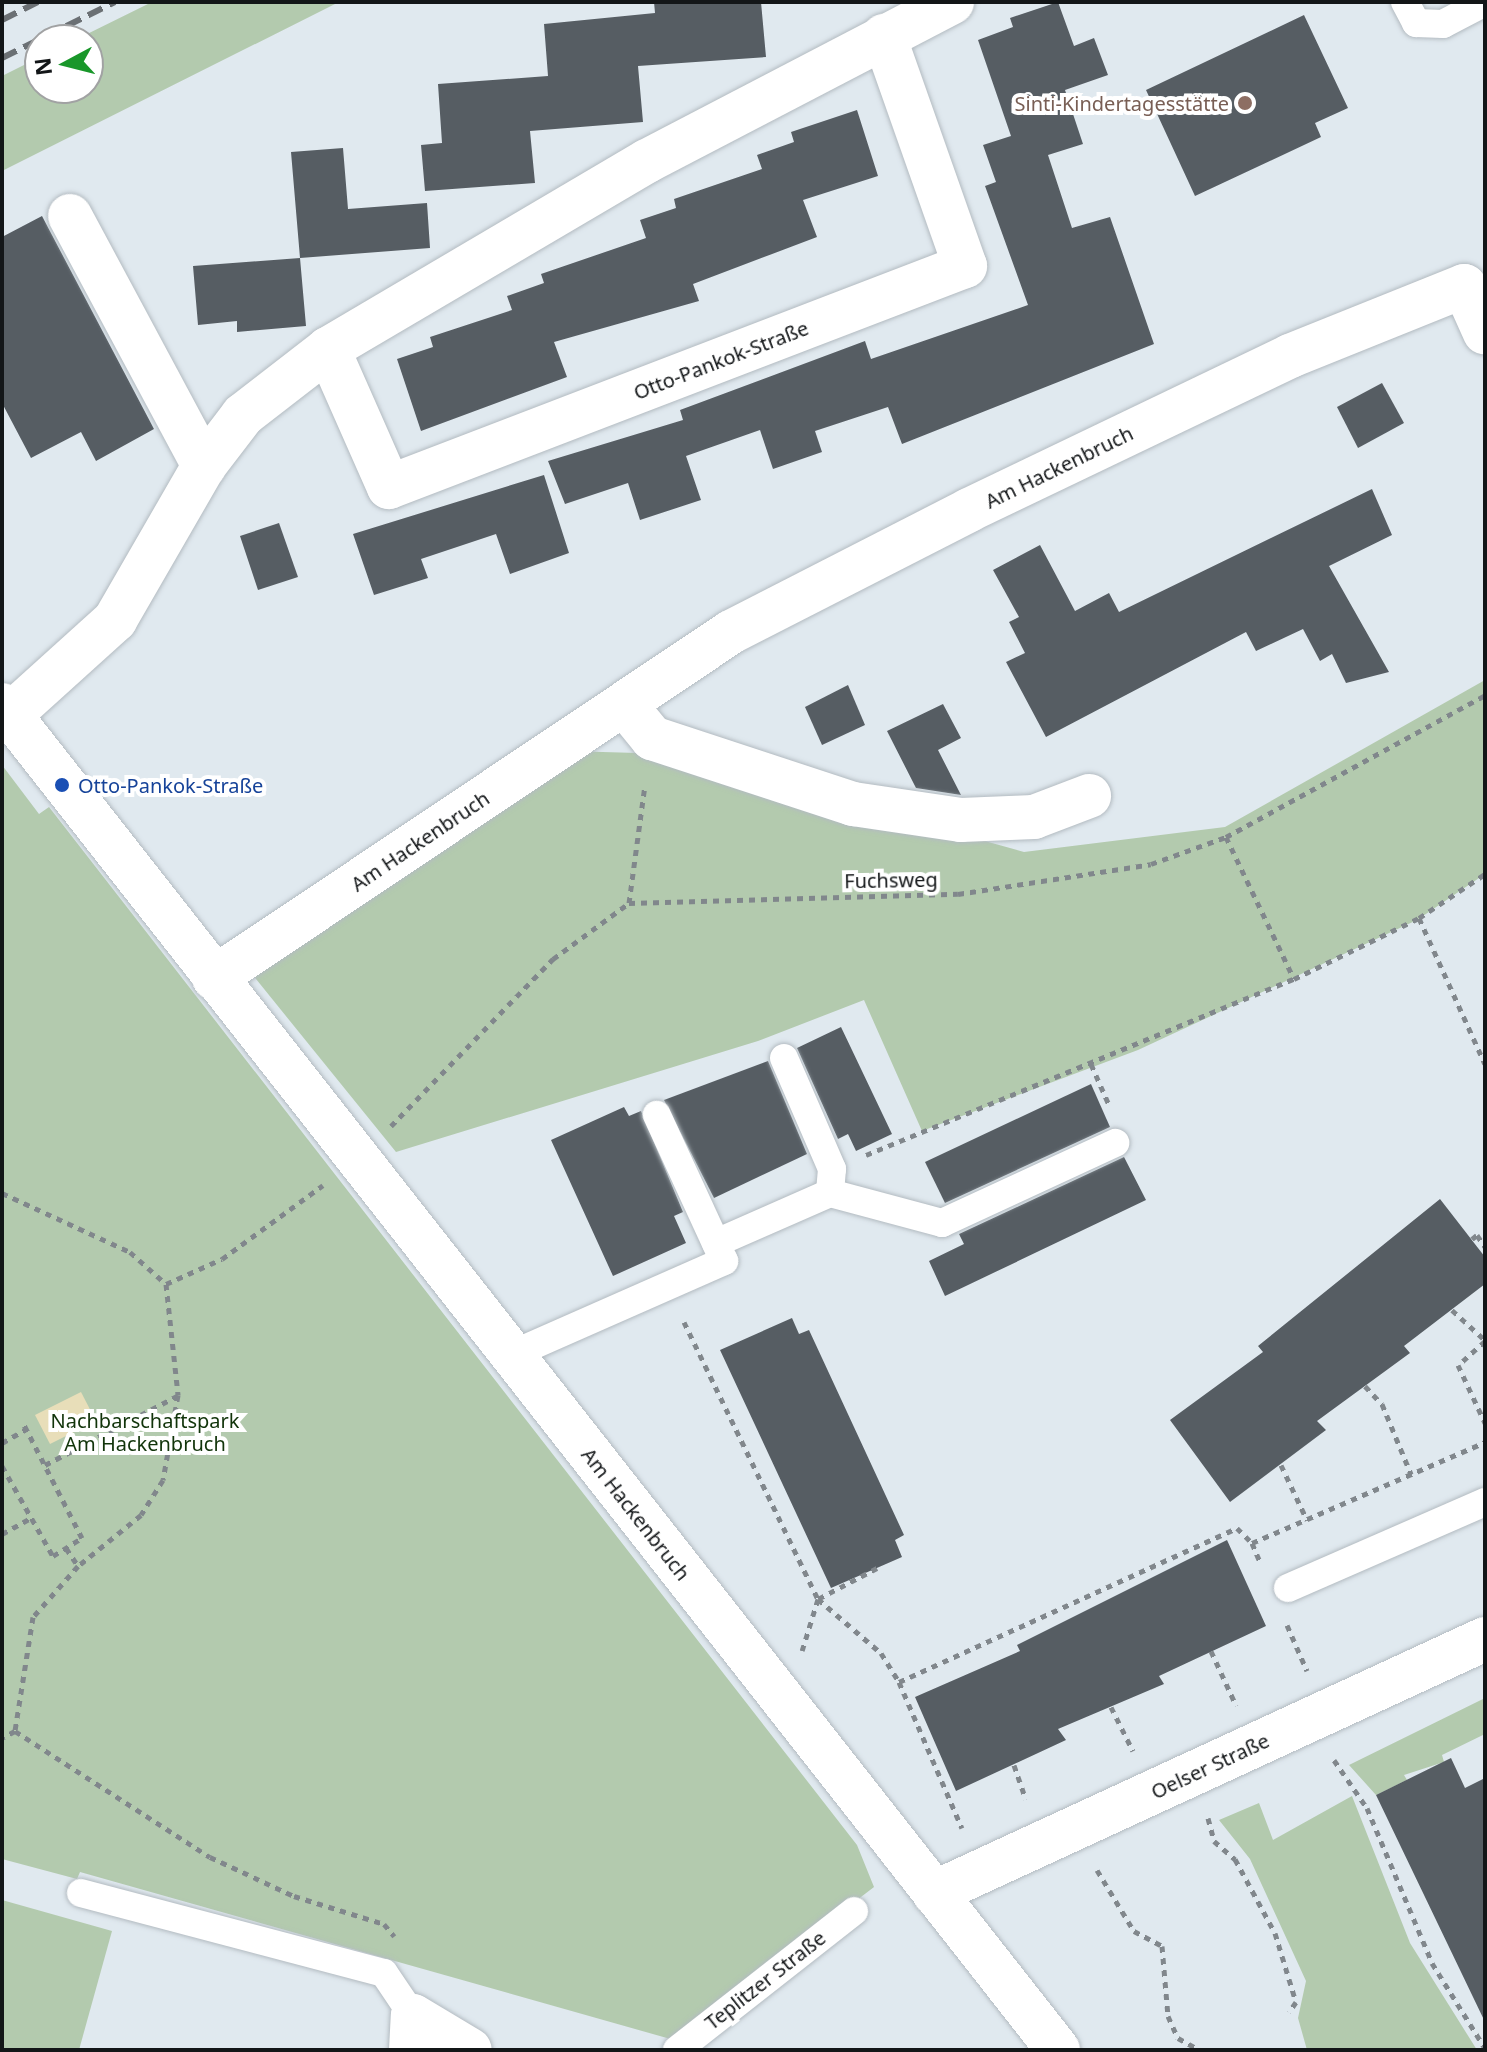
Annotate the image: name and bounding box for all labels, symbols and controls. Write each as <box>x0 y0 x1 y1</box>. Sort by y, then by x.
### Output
north arrow <box>24 24 104 104</box>
text: N <box>26 56 58 77</box>
place label: Sinti-Kindertagesstätte <box>1015 91 1229 115</box>
marker: Sinti-Kindertagesstätte <box>1236 94 1254 112</box>
street label: Otto-Pankok-Straße <box>630 316 812 404</box>
street label: Am Hackenbruch <box>981 421 1137 513</box>
place label: Otto-Pankok-Straße <box>78 773 263 797</box>
marker: Otto-Pankok-Straße <box>53 776 71 794</box>
street label: Am Hackenbruch <box>346 786 494 896</box>
street label: Fuchsweg <box>844 867 938 893</box>
park label: Nachbarschaftspark Am Hackenbruch <box>50 1408 240 1455</box>
street label: Am Hackenbruch <box>577 1443 695 1585</box>
street label: Oelser Straße <box>1147 1728 1273 1804</box>
street label: Teplitzer Straße <box>700 1926 830 2034</box>

